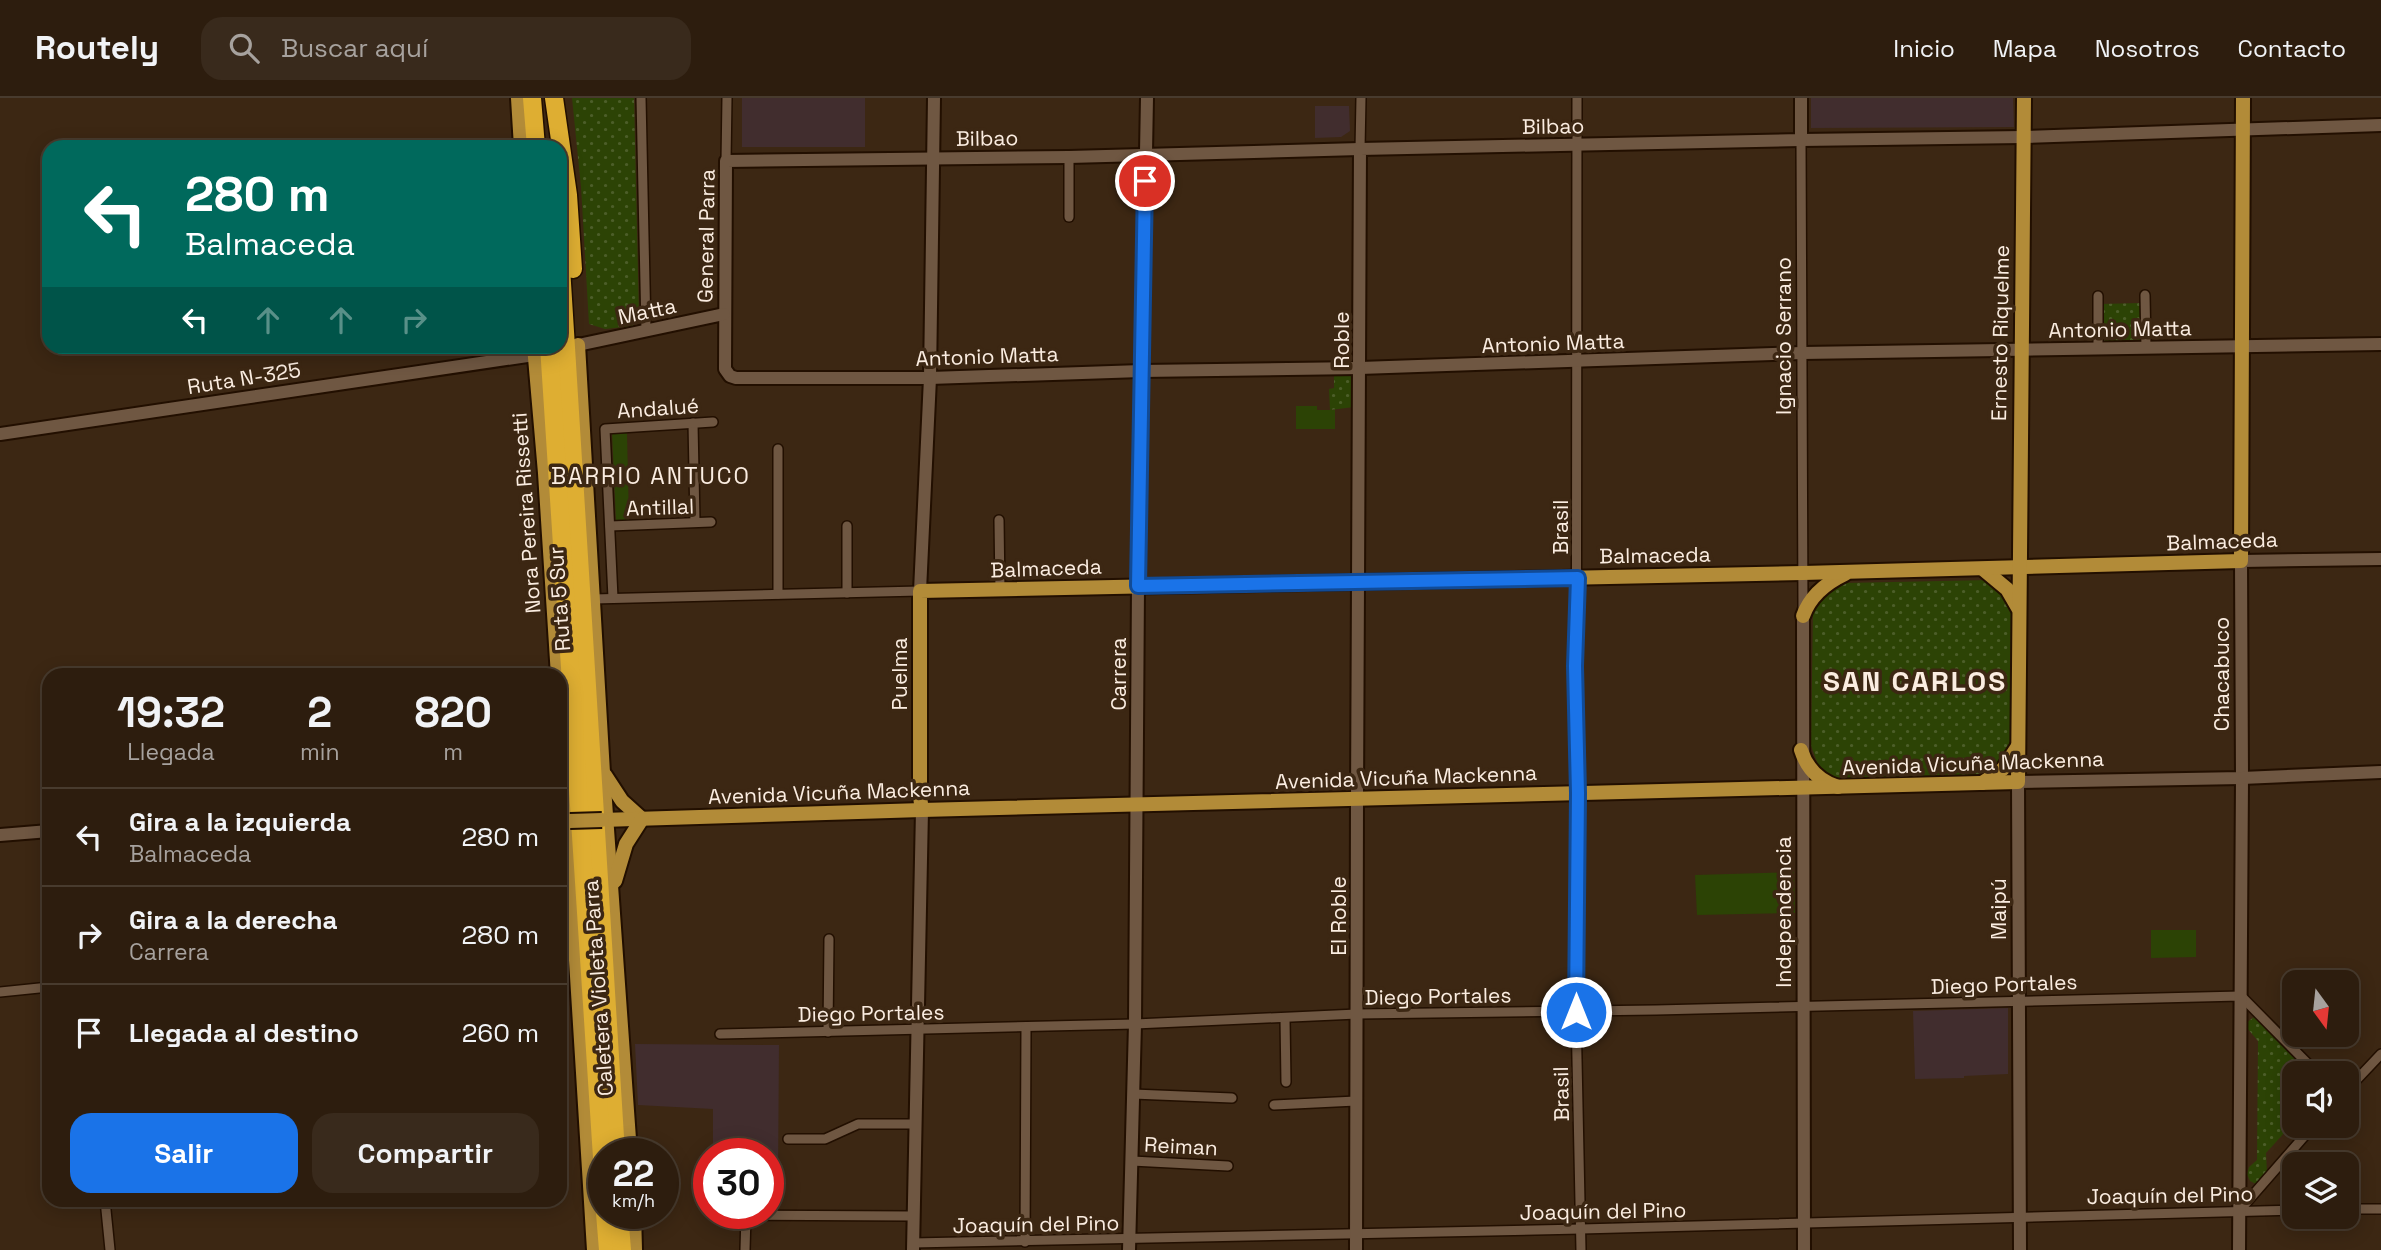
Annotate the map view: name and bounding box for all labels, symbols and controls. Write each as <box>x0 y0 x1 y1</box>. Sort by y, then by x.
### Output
search box <box>201 17 691 80</box>
text: Routely <box>35 27 159 69</box>
icon: search <box>225 29 263 67</box>
text: Buscar aquí <box>281 31 428 65</box>
text: Inicio <box>1893 33 1955 64</box>
text: Mapa <box>1993 33 2057 64</box>
text: Nosotros <box>2095 33 2200 64</box>
text: Contacto <box>2238 33 2346 64</box>
street label: Bilbao <box>1522 112 1584 140</box>
street label: Bilbao <box>956 124 1018 152</box>
pin <box>1115 151 1175 211</box>
icon: arrive <box>1126 162 1164 200</box>
text: 280 m <box>185 163 330 225</box>
icon: left <box>70 168 161 259</box>
street label: General Parra <box>691 169 721 303</box>
text: Balmaceda <box>185 224 355 264</box>
street label: Ernesto Riquelme <box>1985 245 2015 421</box>
street label: Ignacio Serrano <box>1770 257 1797 415</box>
street label: Matta <box>615 292 679 330</box>
icon: left <box>176 301 214 339</box>
icon: ahead <box>249 301 287 339</box>
icon: ahead <box>322 301 360 339</box>
icon: right <box>395 301 433 339</box>
street label: Roble <box>1328 311 1355 369</box>
street label: Antonio Matta <box>2048 314 2192 344</box>
street label: Antonio Matta <box>1481 327 1625 359</box>
street label: Antonio Matta <box>915 340 1059 372</box>
street label: Ruta N-325 <box>185 356 303 400</box>
street label: Andalué <box>616 392 700 424</box>
street label: Nora Pereira Rissetti <box>506 412 546 614</box>
district label: BARRIO ANTUCO <box>551 461 751 491</box>
street label: Antillal <box>625 492 695 522</box>
street label: Brasil <box>1547 500 1574 554</box>
street label: Balmaceda <box>2166 526 2278 556</box>
street label: Balmaceda <box>1599 541 1711 569</box>
street label: Ruta 5 Sur <box>542 546 576 652</box>
street label: Balmaceda <box>990 553 1102 583</box>
street label: Chacabuco <box>2208 617 2235 731</box>
street label: Puelma <box>886 637 913 711</box>
street label: Carrera <box>1105 637 1132 711</box>
district label: SAN CARLOS <box>1823 663 2007 699</box>
text: 19:32 <box>117 686 225 739</box>
text: 2 <box>307 686 332 739</box>
text: 820 <box>415 686 492 739</box>
text: Llegada <box>127 737 215 767</box>
text: min <box>300 737 340 767</box>
text: m <box>443 737 463 767</box>
street label: Avenida Vicuña Mackenna <box>1841 745 2105 781</box>
street label: Avenida Vicuña Mackenna <box>1274 759 1538 795</box>
street label: Avenida Vicuña Mackenna <box>707 774 971 810</box>
text: Gira a la izquierda <box>129 805 351 839</box>
icon: left <box>70 818 108 856</box>
text: 280 m <box>461 820 539 854</box>
street label: Independencia <box>1770 836 1797 988</box>
text: Balmaceda <box>129 839 251 869</box>
street label: El Roble <box>1325 876 1352 956</box>
street label: Maipú <box>1985 878 2012 940</box>
street label: Caletera Violeta Parra <box>577 879 619 1097</box>
text: Gira a la derecha <box>129 903 338 937</box>
icon: right <box>70 916 108 954</box>
text: 280 m <box>461 918 539 952</box>
text: Carrera <box>129 937 209 967</box>
street label: Diego Portales <box>1930 968 2078 1000</box>
north arrow <box>2282 970 2359 1046</box>
map controls <box>2282 970 2359 1229</box>
position arrow <box>1539 975 1613 1049</box>
street label: Diego Portales <box>1364 981 1512 1011</box>
street label: Diego Portales <box>797 998 945 1028</box>
icon: arrive <box>70 1014 108 1052</box>
text: Llegada al destino <box>129 1016 359 1050</box>
text: 260 m <box>462 1016 539 1050</box>
button: sound <box>2282 1061 2359 1138</box>
street label: Brasil <box>1547 1066 1575 1122</box>
button: Salir <box>70 1113 298 1193</box>
button: Compartir <box>312 1113 539 1193</box>
street label: Reiman <box>1143 1131 1219 1161</box>
speed limit sign: 30 <box>693 1138 784 1229</box>
text: 22 <box>613 1152 654 1196</box>
button: layers <box>2282 1152 2359 1229</box>
street label: Joaquín del Pino <box>2086 1180 2254 1210</box>
text: km/h <box>612 1189 655 1212</box>
street label: Joaquín del Pino <box>1519 1196 1687 1226</box>
street label: Joaquín del Pino <box>952 1209 1120 1239</box>

